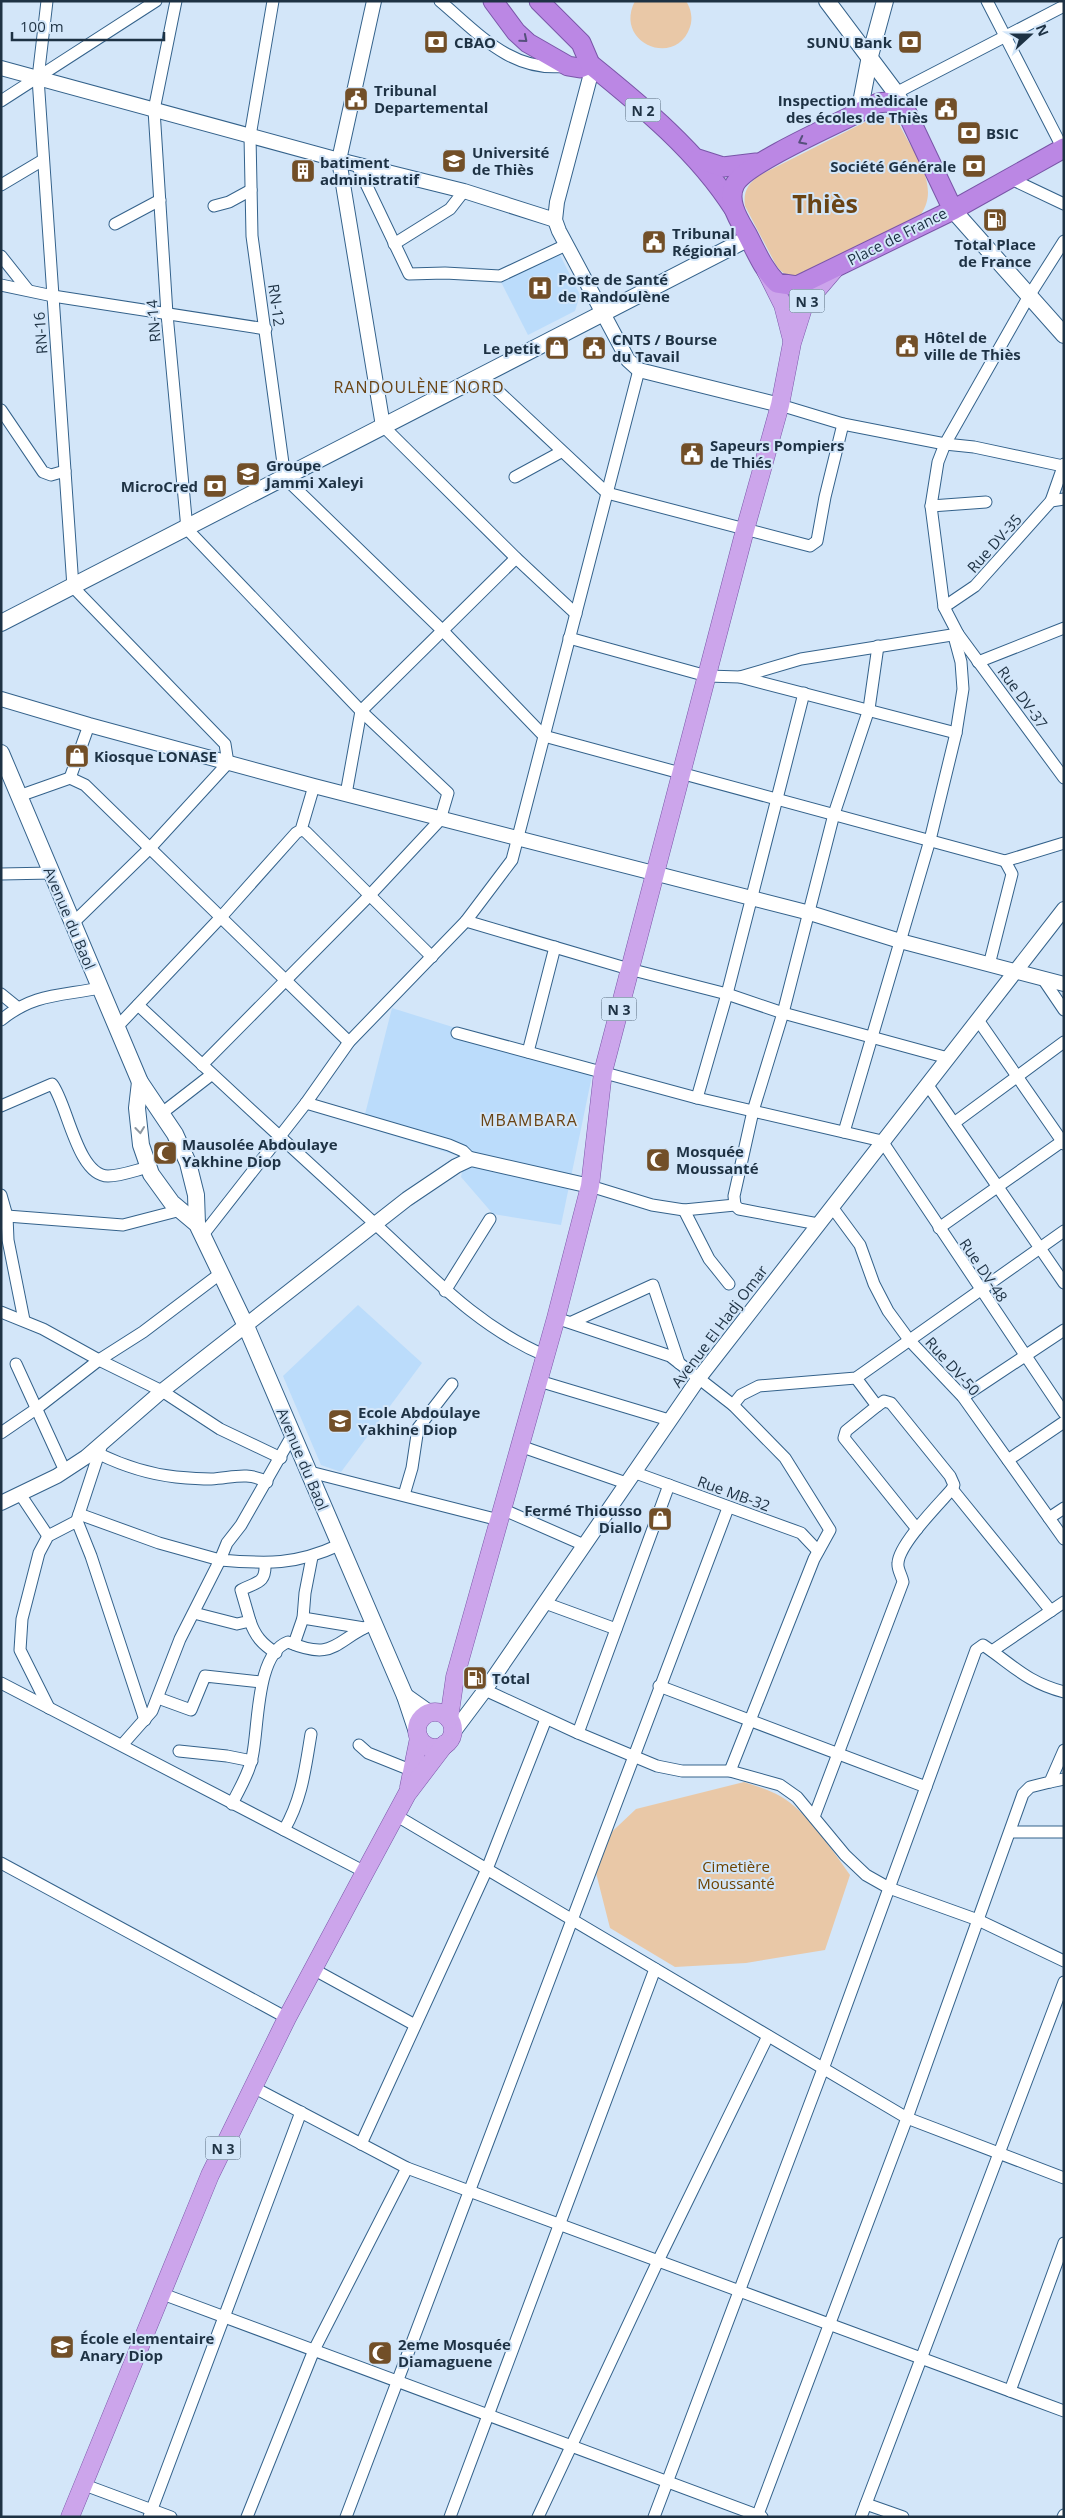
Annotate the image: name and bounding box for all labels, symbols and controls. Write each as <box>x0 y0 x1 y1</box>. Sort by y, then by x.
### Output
scale bar <box>12 10 165 42</box>
north arrow <box>1005 10 1055 60</box>
text: 100 m <box>20 16 64 36</box>
text: N <box>1032 21 1054 39</box>
bank icon: CBAO <box>423 29 449 55</box>
bank icon: SUNU Bank <box>897 29 923 55</box>
place label: CBAO <box>454 32 496 52</box>
place label: SUNU Bank <box>807 32 893 52</box>
one-way arrow <box>518 33 527 41</box>
place label: Tribunal Departemental <box>374 80 488 117</box>
public building icon: Tribunal Departemental <box>343 86 369 112</box>
place label: Inspection mèdicale des écoles de Thiès <box>778 90 928 127</box>
public building icon: Inspection mèdicale des écoles de Thiès <box>933 96 959 122</box>
road number: N 2 <box>626 98 660 122</box>
bank icon: BSIC <box>956 120 982 146</box>
place label: BSIC <box>986 123 1019 143</box>
one-way arrow <box>799 135 808 145</box>
place label: Université de Thiès <box>472 142 550 179</box>
school or university icon: Université de Thiès <box>441 148 467 174</box>
place label: batiment administratif <box>320 152 420 189</box>
bank icon: Société Générale <box>961 153 987 179</box>
place label: Société Générale <box>830 156 956 176</box>
building icon: batiment administratif <box>290 158 316 184</box>
district label: Thiès <box>792 186 858 220</box>
street label: Place de France <box>844 202 950 270</box>
fuel station icon: Total Place de France <box>982 207 1008 233</box>
place label: Tribunal Régional <box>672 223 737 260</box>
public building icon: Tribunal Régional <box>641 229 667 255</box>
place label: Total Place de France <box>954 234 1036 271</box>
place label: Poste de Santé de Randoulène <box>558 269 670 306</box>
hospital icon: Poste de Santé de Randoulène <box>527 275 553 301</box>
street label: RN-12 <box>264 283 290 327</box>
road number: N 3 <box>790 290 824 312</box>
street label: RN-14 <box>141 299 165 343</box>
street label: RN-16 <box>29 311 51 355</box>
place label: Hôtel de ville de Thiès <box>924 327 1021 364</box>
place label: CNTS / Bourse du Tavail <box>612 329 717 366</box>
public building icon: Hôtel de ville de Thiès <box>894 333 920 359</box>
shop icon: Le petit <box>544 335 570 361</box>
public building icon: CNTS / Bourse du Tavail <box>581 335 607 361</box>
place label: Le petit <box>483 338 540 358</box>
district label: RANDOULÈNE NORD <box>333 376 505 398</box>
place label: Sapeurs Pompiers de Thiés <box>710 435 844 472</box>
public building icon: Sapeurs Pompiers de Thiés <box>679 441 705 467</box>
place label: Groupe Jammi Xaleyi <box>264 455 364 492</box>
school or university icon: Groupe Jammi Xaleyi <box>235 461 261 487</box>
bank icon: MicroCred <box>202 473 228 499</box>
place label: MicroCred <box>121 476 198 496</box>
street label: Rue DV-35 <box>962 509 1026 577</box>
street label: Rue DV-37 <box>994 662 1052 732</box>
shop icon: Kiosque LONASE <box>64 743 90 769</box>
place label: Kiosque LONASE <box>94 746 217 766</box>
street label: Avenue du Baol <box>39 864 101 972</box>
road number: N 3 <box>602 998 636 1021</box>
district label: MBAMBARA <box>480 1109 578 1131</box>
one-way arrow <box>134 1126 145 1134</box>
place label: Mausolée Abdoulaye Yakhine Diop <box>182 1134 338 1171</box>
mosque icon: Mausolée Abdoulaye Yakhine Diop <box>152 1140 178 1166</box>
place label: Mosquée Moussanté <box>676 1141 759 1178</box>
mosque icon: Mosquée Moussanté <box>645 1147 671 1173</box>
street label: Rue DV-48 <box>955 1234 1013 1306</box>
street label: Avenue El Hadj Omar <box>666 1261 772 1391</box>
street label: Rue DV-50 <box>921 1332 985 1400</box>
place label: Ecole Abdoulaye Yakhine Diop <box>358 1402 480 1439</box>
street label: Avenue du Baol <box>272 1405 334 1513</box>
school or university icon: Ecole Abdoulaye Yakhine Diop <box>327 1408 353 1434</box>
street label: Rue MB-32 <box>695 1471 773 1515</box>
place label: Fermé Thiousso Diallo <box>524 1500 642 1537</box>
shop icon: Fermé Thiousso Diallo <box>647 1506 673 1532</box>
fuel station icon: Total <box>462 1665 488 1691</box>
place label: Total <box>492 1668 530 1688</box>
park label: Cimetière Moussanté <box>697 1856 775 1893</box>
road number: N 3 <box>206 2136 240 2160</box>
place label: École elementaire Anary Diop <box>80 2328 214 2365</box>
school or university icon: École elementaire Anary Diop <box>49 2334 75 2360</box>
place label: 2eme Mosquée Diamaguene <box>398 2334 511 2371</box>
mosque icon: 2eme Mosquée Diamaguene <box>367 2340 393 2366</box>

